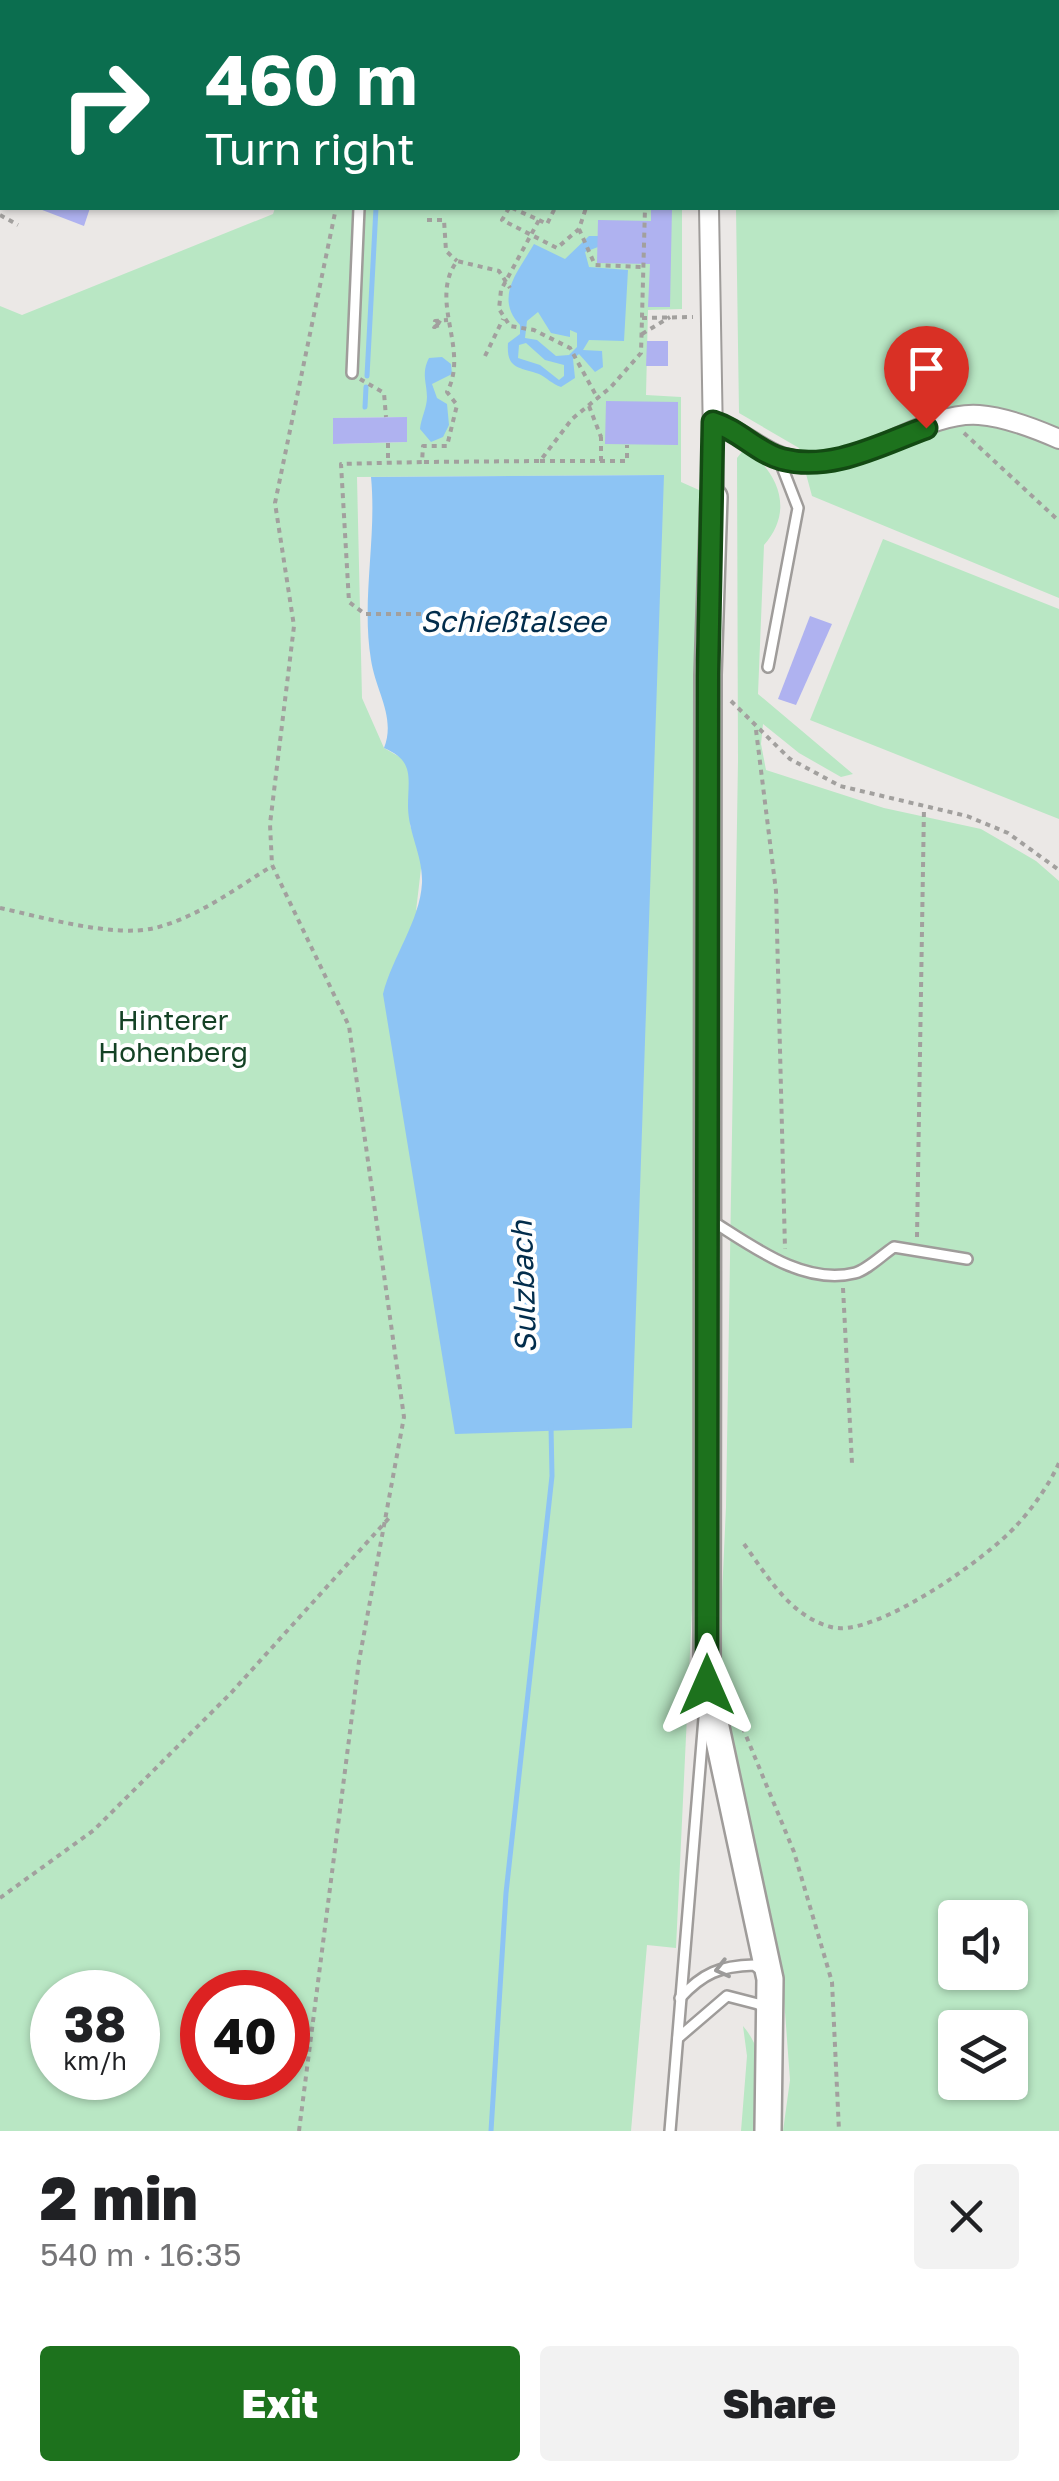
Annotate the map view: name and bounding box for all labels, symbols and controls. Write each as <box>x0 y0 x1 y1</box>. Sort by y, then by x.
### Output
text: 460 m <box>205 36 417 120</box>
icon: right <box>40 40 170 170</box>
text: Turn right <box>205 121 415 175</box>
pin <box>884 326 969 429</box>
icon: arrive <box>899 341 954 396</box>
water label: Schießtalsee <box>420 603 608 639</box>
park label: Hinterer Hohenberg <box>98 1003 248 1068</box>
water label: Sulzbach <box>503 1219 543 1354</box>
position arrow <box>655 1633 759 1737</box>
map controls <box>938 1900 1028 2100</box>
button: sound <box>938 1900 1028 1990</box>
one-way arrow <box>714 1958 731 1979</box>
speed limit sign: 40 <box>180 1970 310 2100</box>
text: 38 <box>64 1993 126 2053</box>
button: layers <box>938 2010 1028 2100</box>
text: km/h <box>63 2045 127 2076</box>
text: 2 min <box>40 2161 198 2233</box>
button: close <box>914 2164 1019 2269</box>
text: 540 m · 16:35 <box>40 2235 242 2273</box>
button: Exit <box>40 2346 520 2461</box>
button: Share <box>540 2346 1019 2461</box>

